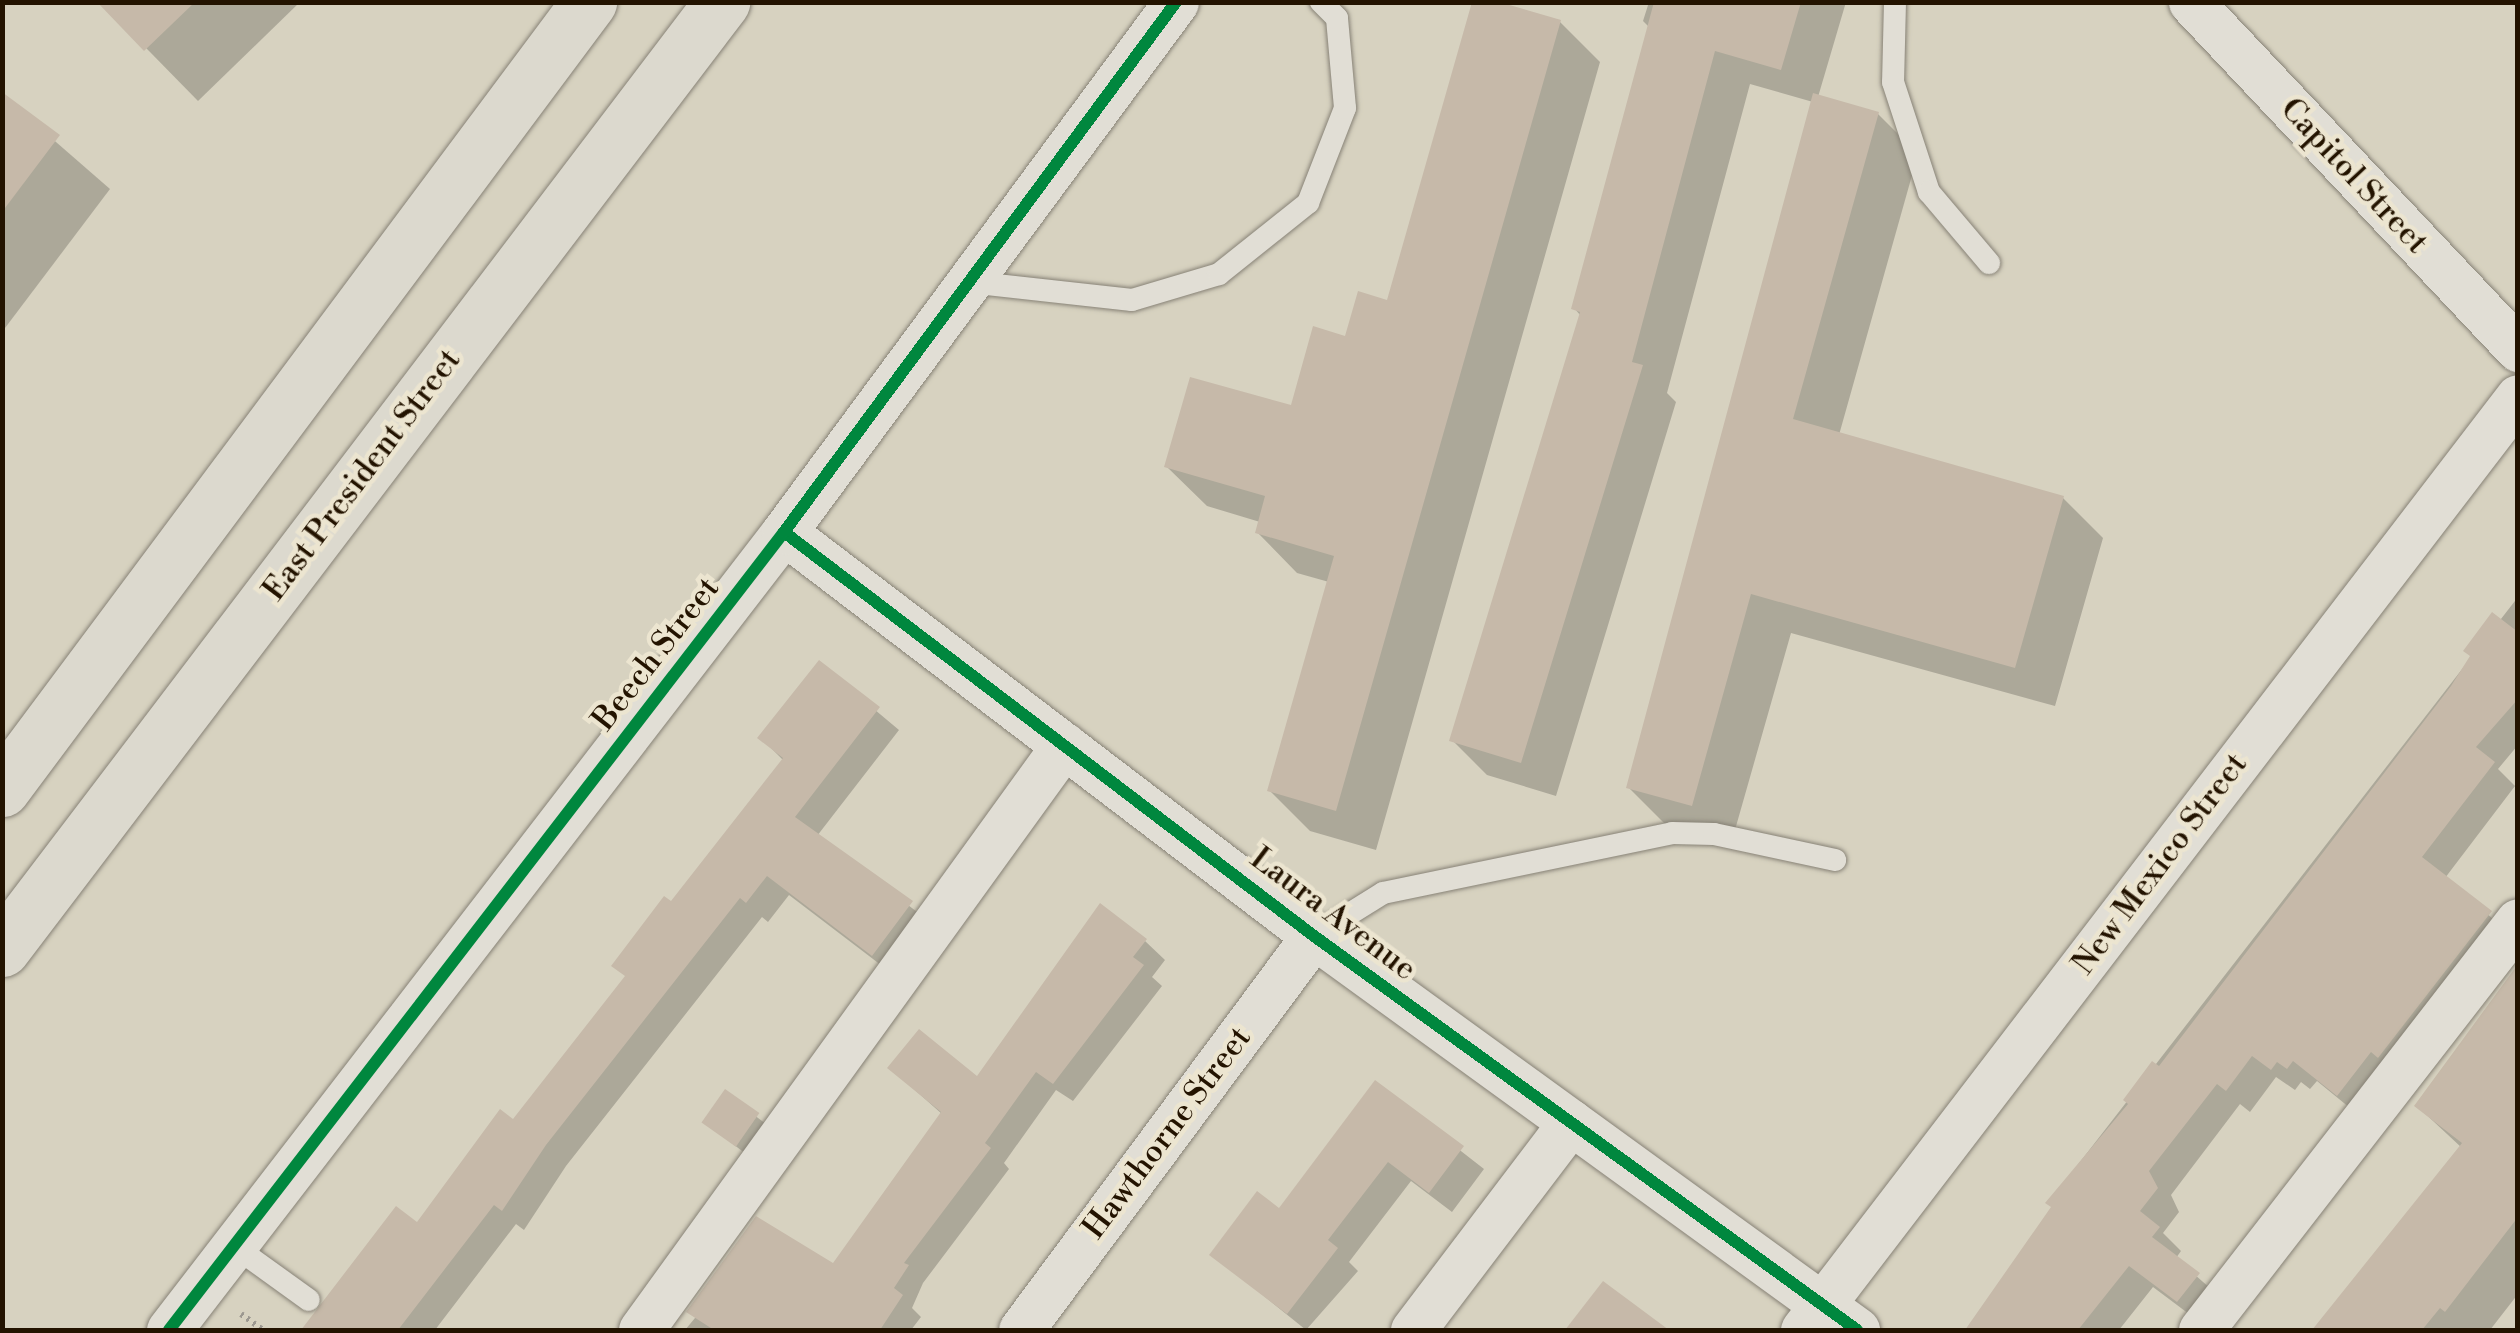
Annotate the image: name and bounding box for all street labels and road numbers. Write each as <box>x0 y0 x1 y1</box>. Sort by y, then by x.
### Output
street label: Capitol Street <box>2272 90 2436 262</box>
street label: East President Street <box>255 342 469 608</box>
street label: Beech Street <box>584 570 728 738</box>
street label: New Mexico Street <box>2064 746 2256 982</box>
street label: Laura Avenue <box>1243 839 1423 989</box>
street label: Hawthorne Street <box>1075 1019 1259 1247</box>

